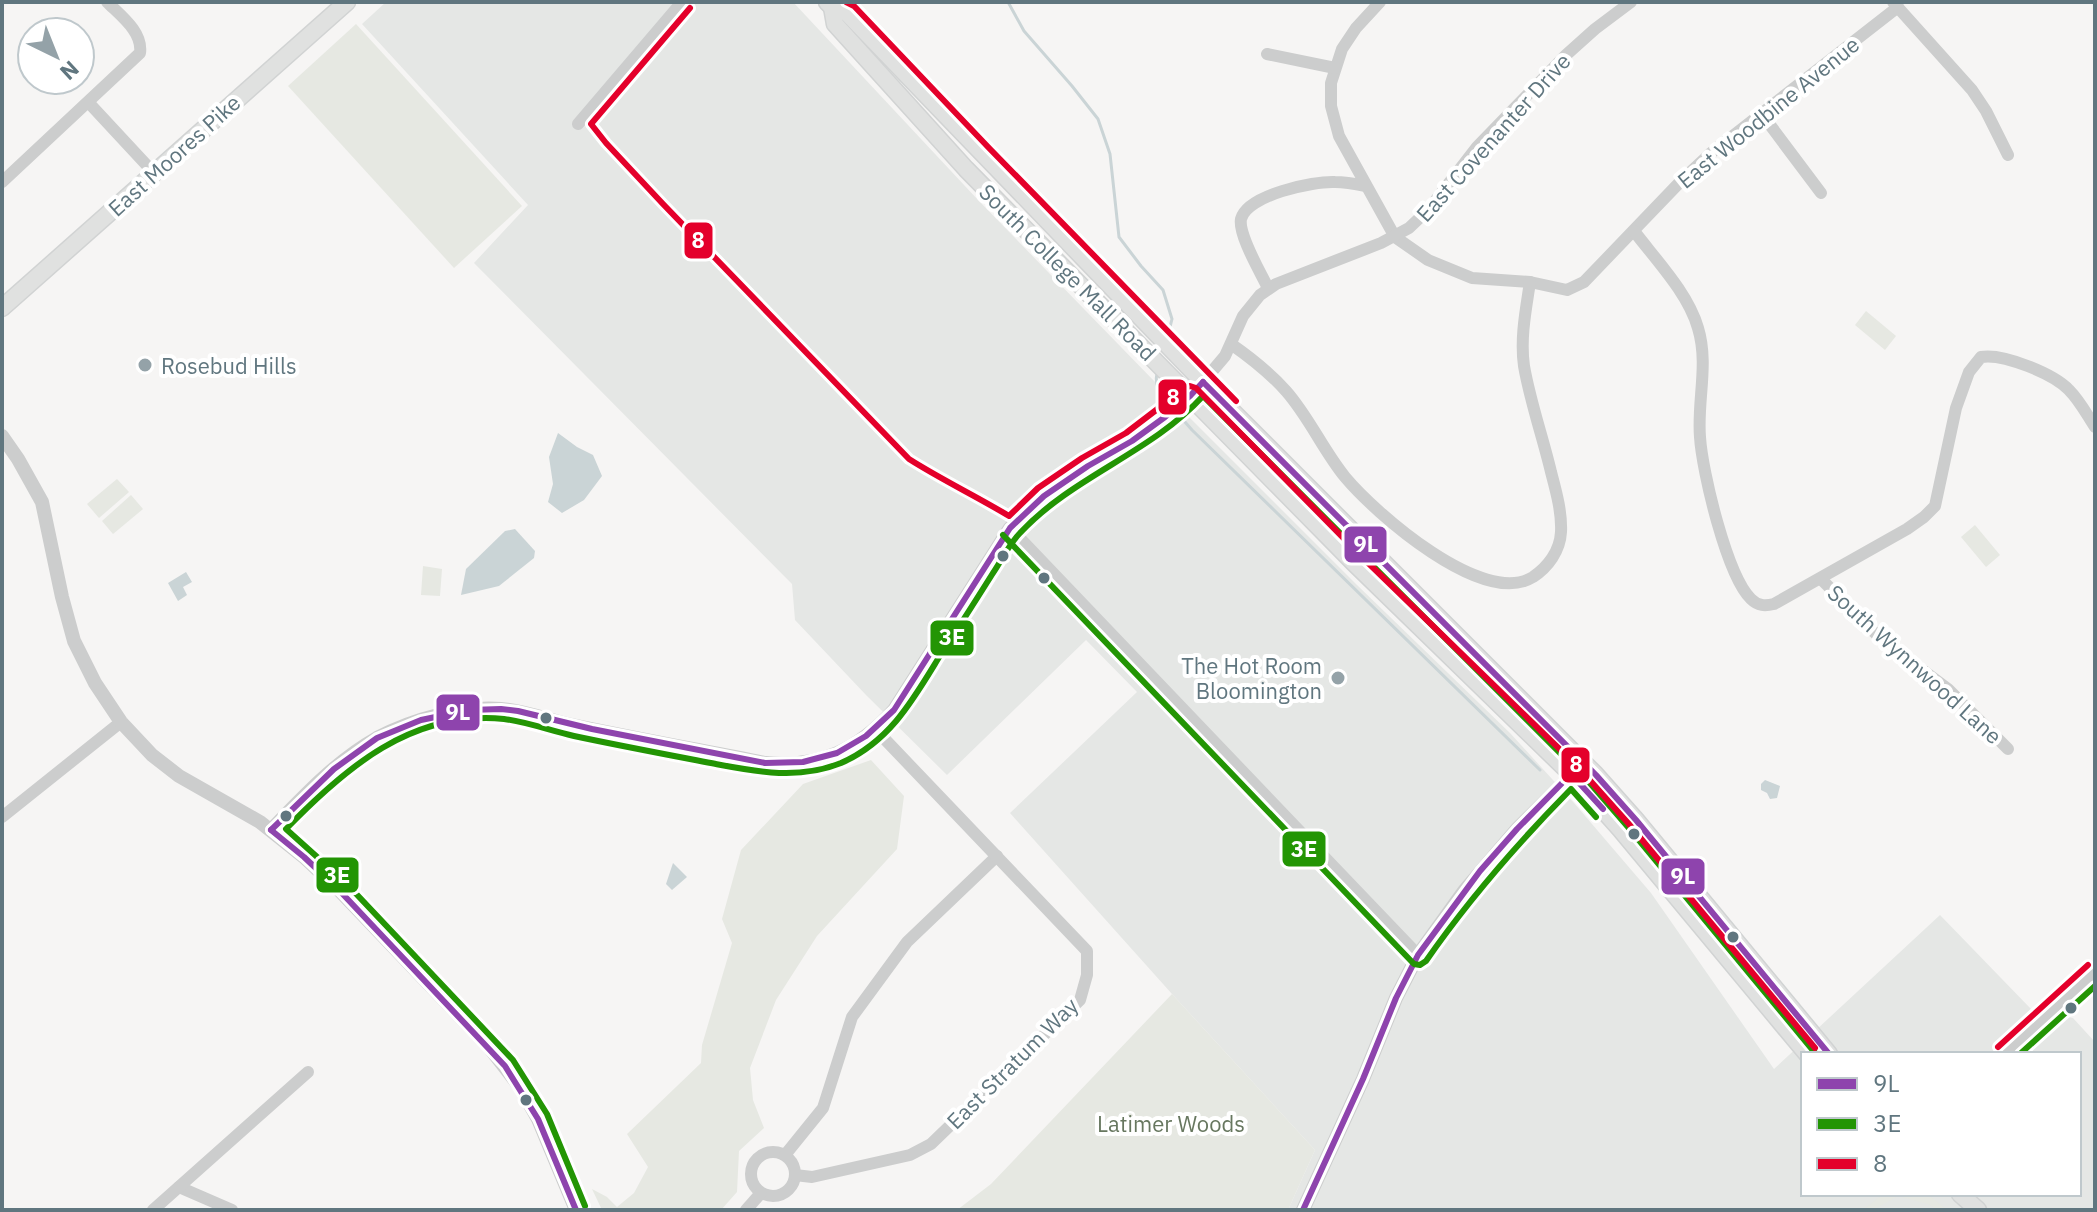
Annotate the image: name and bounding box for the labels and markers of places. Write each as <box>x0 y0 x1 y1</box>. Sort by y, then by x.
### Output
place label: Rosebud Hills <box>161 351 297 380</box>
marker: Rosebud Hills <box>136 356 154 374</box>
unlabelled marker <box>995 548 1011 564</box>
unlabelled marker <box>1036 570 1052 586</box>
place label: The Hot Room Bloomington <box>1181 651 1322 705</box>
marker: The Hot Room Bloomington <box>1329 669 1347 687</box>
unlabelled marker <box>538 710 554 726</box>
unlabelled marker <box>278 808 294 824</box>
unlabelled marker <box>1626 826 1642 842</box>
unlabelled marker <box>1725 929 1741 945</box>
unlabelled marker <box>2063 1000 2079 1016</box>
unlabelled marker <box>518 1092 534 1108</box>

